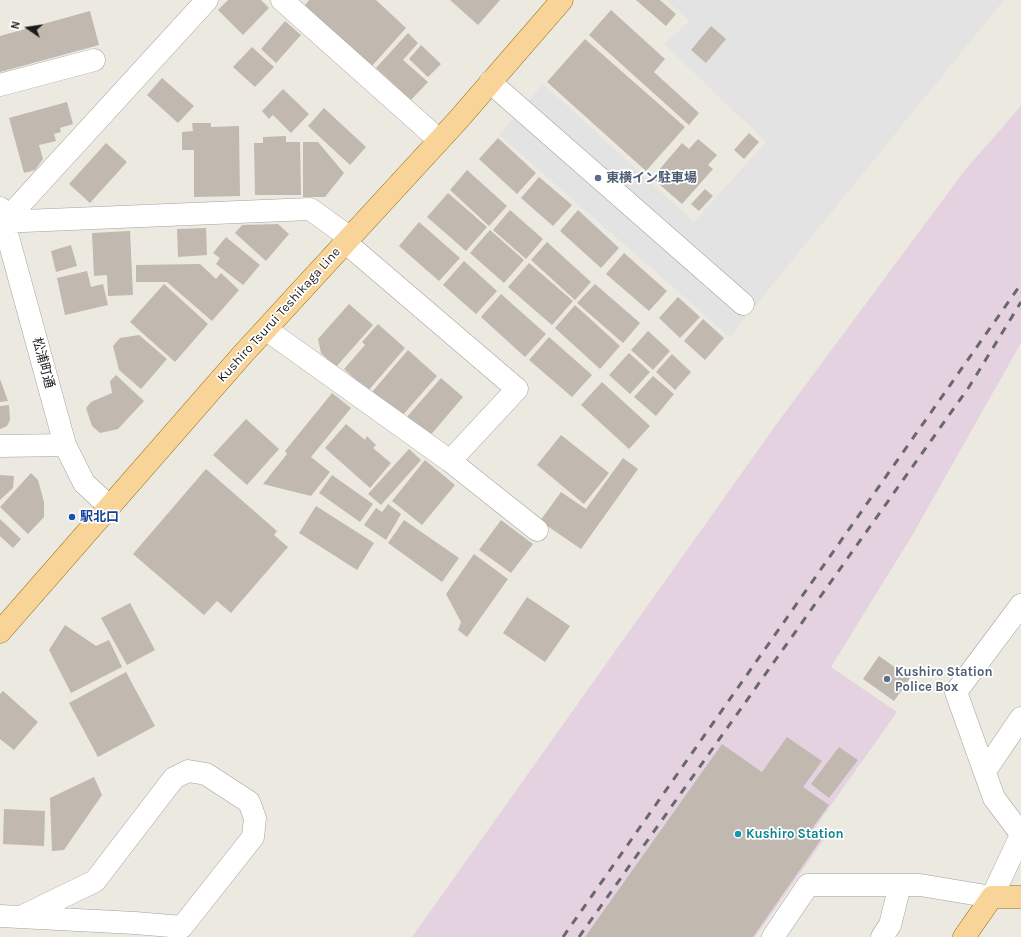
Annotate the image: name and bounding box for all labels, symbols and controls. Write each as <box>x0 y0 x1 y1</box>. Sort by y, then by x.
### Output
north arrow <box>8 8 48 48</box>
text: N <box>9 20 23 31</box>
place label: 東横イン駐車場 <box>606 170 697 186</box>
marker: 東横イン駐車場 <box>593 173 603 183</box>
street label: Kushiro Tsurui Teshikaga Line <box>214 244 344 386</box>
street label: 松浦町通 <box>29 336 57 390</box>
place label: 駅北口 <box>80 509 119 525</box>
marker: 駅北口 <box>67 512 77 522</box>
place label: Kushiro Station Police Box <box>895 664 992 695</box>
marker: Kushiro Station Police Box <box>882 674 892 684</box>
place label: Kushiro Station <box>746 826 843 842</box>
marker: Kushiro Station <box>733 829 743 839</box>

